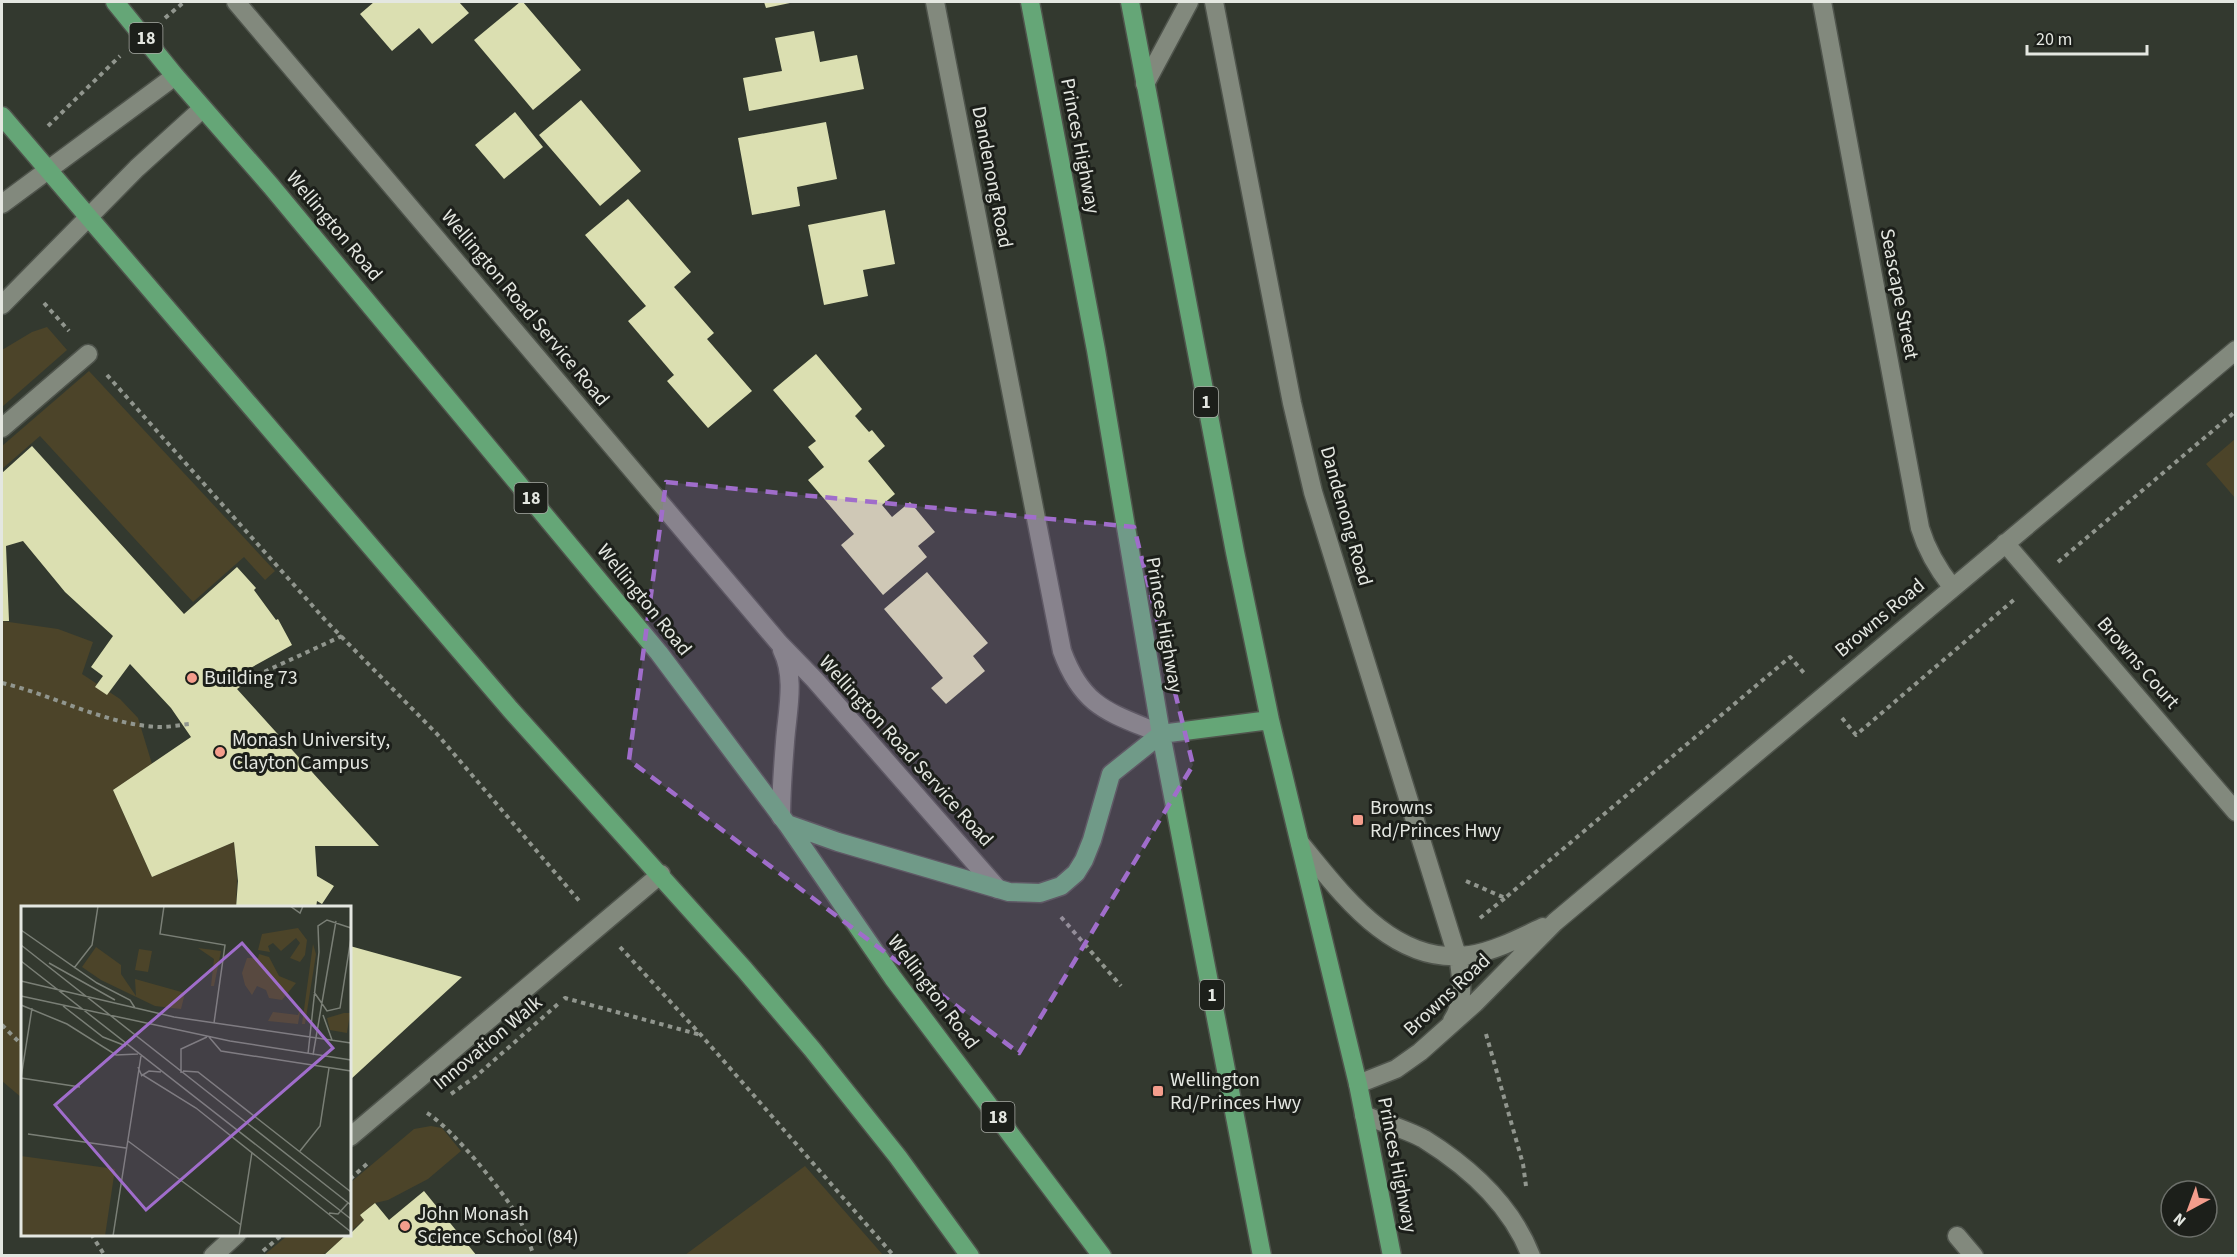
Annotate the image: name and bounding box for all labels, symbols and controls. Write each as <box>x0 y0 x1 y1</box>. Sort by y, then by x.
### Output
scale bar <box>2027 18 2147 56</box>
road number: 18 <box>130 23 162 53</box>
text: 20 m <box>2036 27 2072 52</box>
street label: Princes Highway <box>1053 76 1107 217</box>
street label: Dandenong Road <box>965 104 1019 250</box>
street label: Wellington Road <box>279 165 389 287</box>
street label: Wellington Road Service Road <box>434 204 616 412</box>
street label: Seascape Street <box>1873 226 1925 362</box>
road number: 1 <box>1194 387 1218 417</box>
street label: Dandenong Road <box>1313 443 1379 589</box>
road number: 18 <box>514 483 548 513</box>
street label: Wellington Road <box>590 538 698 662</box>
street label: Princes Highway <box>1138 555 1190 696</box>
street label: Browns Road <box>1829 572 1931 664</box>
street label: Browns Court <box>2090 611 2186 715</box>
street label: Wellington Road Service Road <box>812 649 1000 853</box>
place label: Building 73 <box>204 664 298 692</box>
marker: Building 73 <box>185 671 199 685</box>
place label: Monash University, Clayton Campus <box>232 726 390 777</box>
marker: Monash University, Clayton Campus <box>213 745 227 759</box>
place label: Browns Rd/Princes Hwy <box>1370 794 1502 845</box>
marker: Browns Rd/Princes Hwy <box>1351 813 1365 827</box>
inset map <box>21 906 351 1236</box>
street label: Wellington Road <box>881 929 985 1055</box>
street label: Browns Road <box>1397 947 1497 1043</box>
road number: 1 <box>1200 980 1224 1010</box>
street label: Innovation Walk <box>427 989 549 1097</box>
place label: Wellington Rd/Princes Hwy <box>1170 1066 1302 1117</box>
marker: Wellington Rd/Princes Hwy <box>1151 1084 1165 1098</box>
street label: Princes Highway <box>1370 1095 1424 1236</box>
road number: 18 <box>982 1102 1014 1132</box>
north arrow <box>2159 1179 2219 1239</box>
place label: John Monash Science School (84) <box>417 1200 579 1251</box>
text: N <box>2169 1208 2191 1231</box>
marker: John Monash Science School (84) <box>398 1219 412 1233</box>

